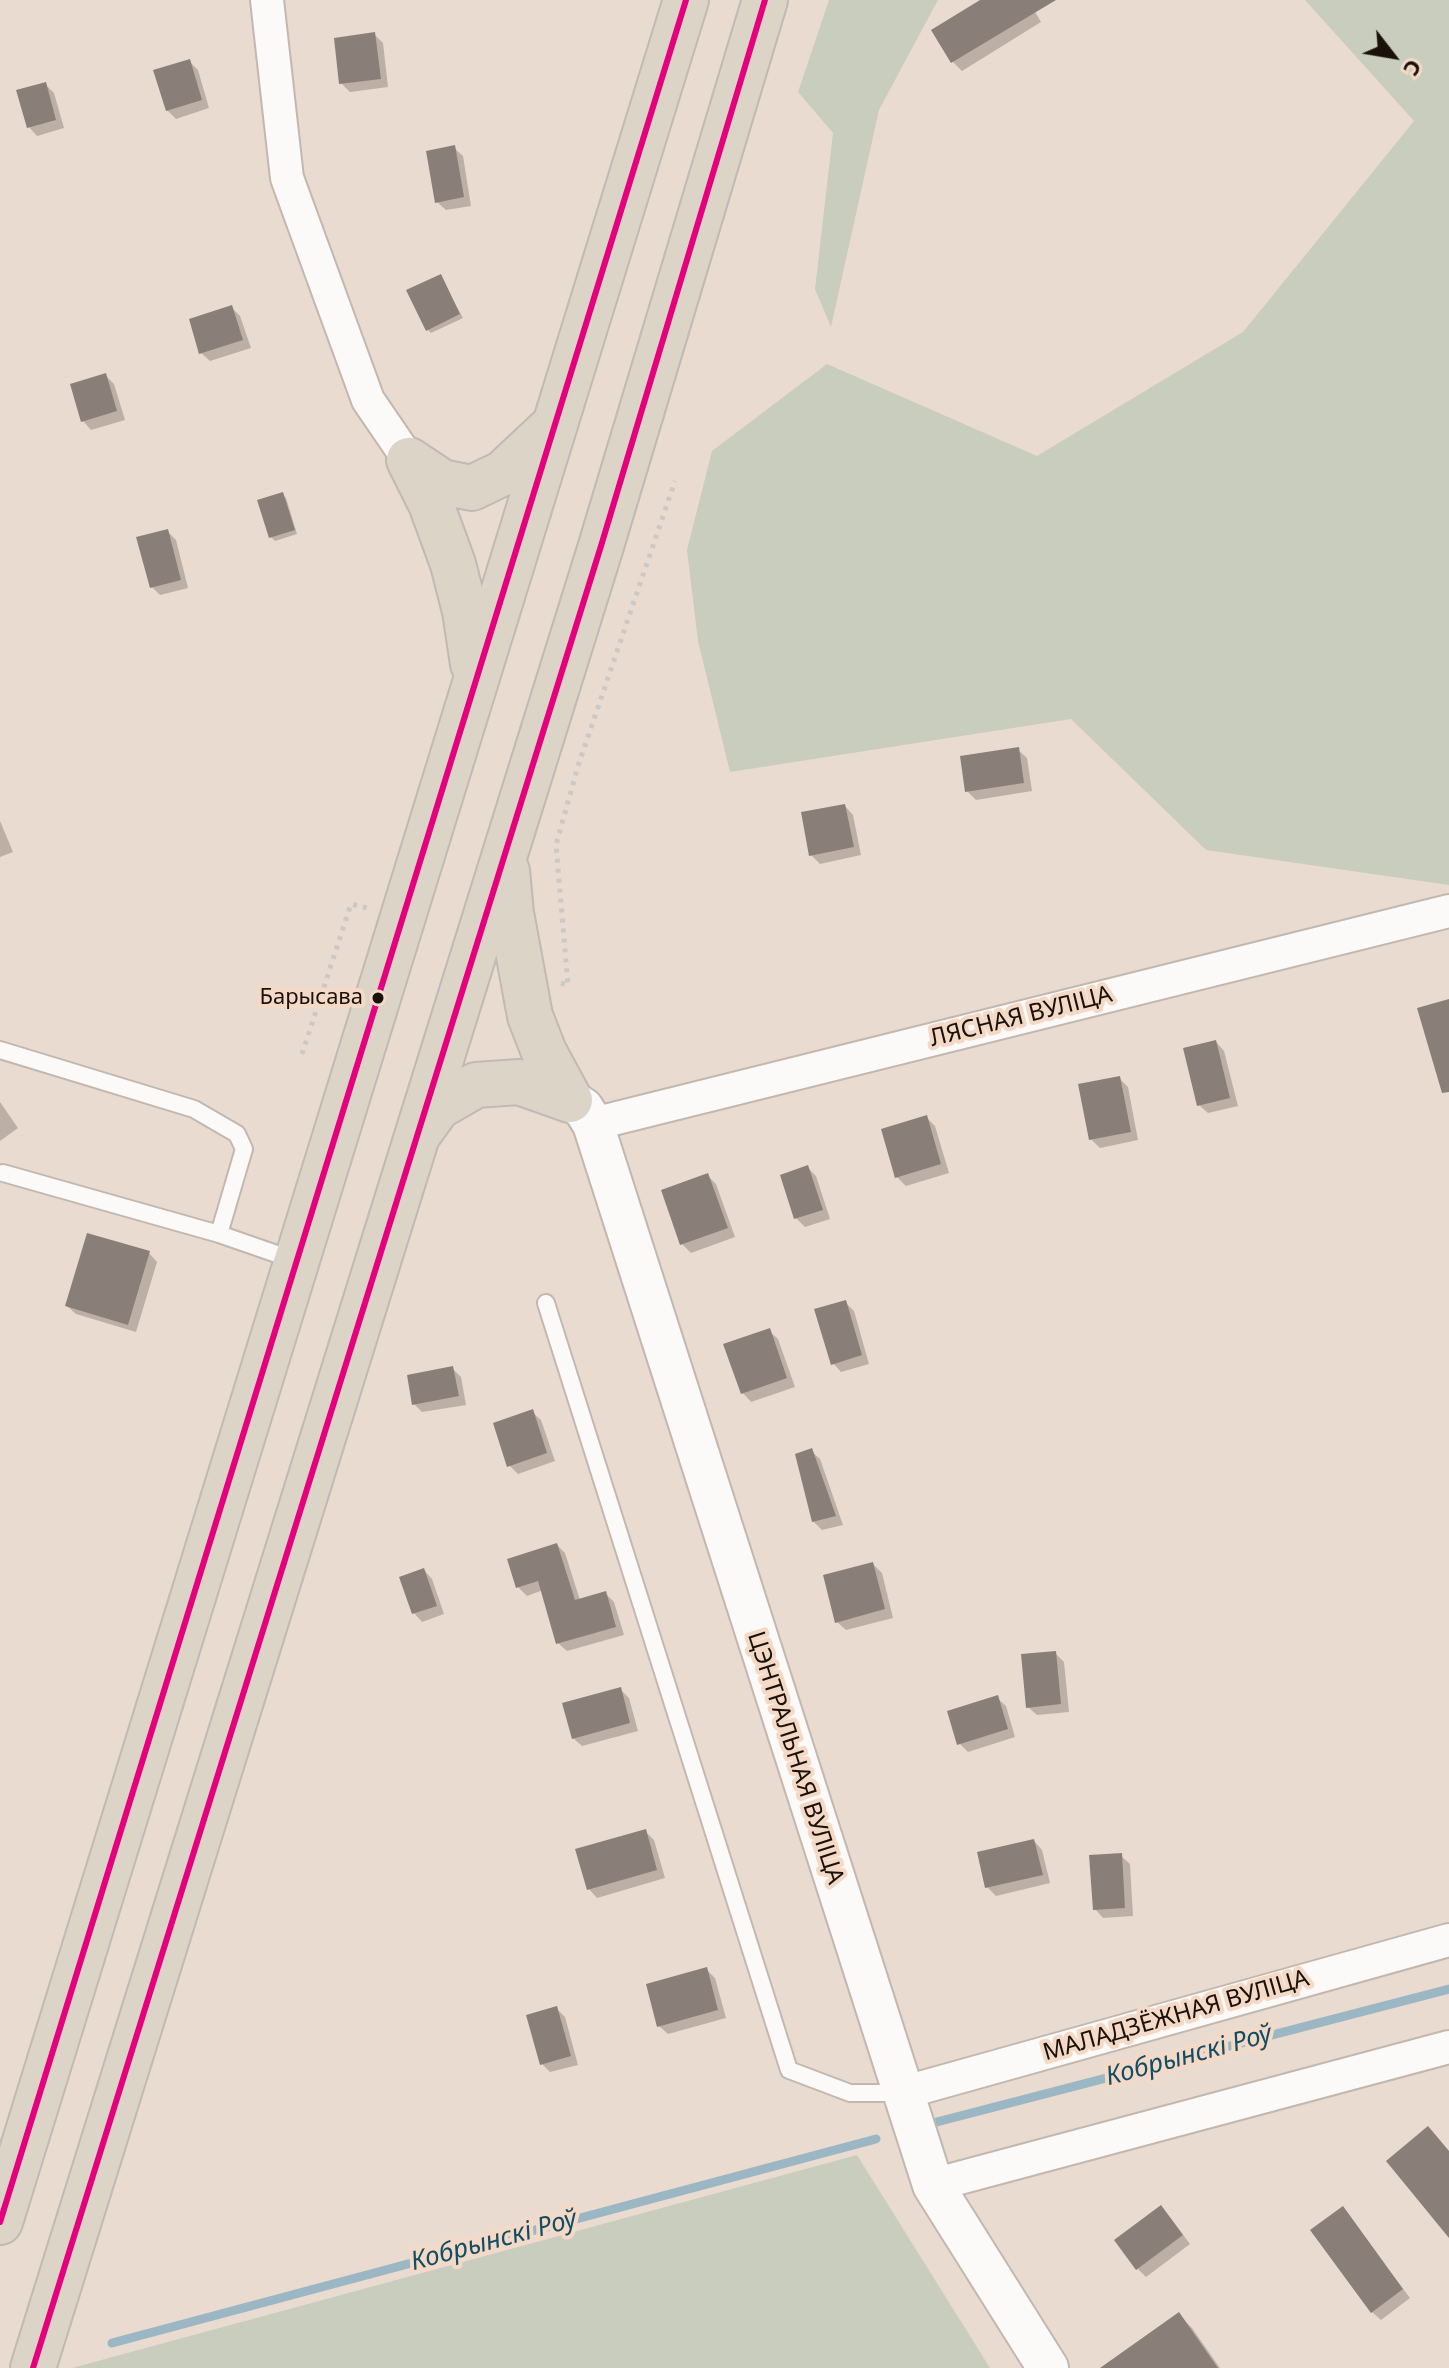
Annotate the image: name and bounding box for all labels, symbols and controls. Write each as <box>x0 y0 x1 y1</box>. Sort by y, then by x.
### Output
north arrow <box>1353 16 1433 96</box>
text: С <box>1397 55 1430 82</box>
street label: ЛЯСНАЯ ВУЛІЦА <box>927 980 1115 1054</box>
place label: Барысава <box>259 985 363 1011</box>
marker: Барысава <box>370 990 386 1006</box>
street label: ЦЭНТРАЛЬНАЯ ВУЛІЦА <box>741 1628 849 1888</box>
street label: МАЛАДЗЁЖНАЯ ВУЛІЦА <box>1040 1964 1312 2068</box>
water label: Кобрынскі Роў <box>1102 2019 1276 2093</box>
water label: Кобрынскі Роў <box>407 2204 581 2278</box>

